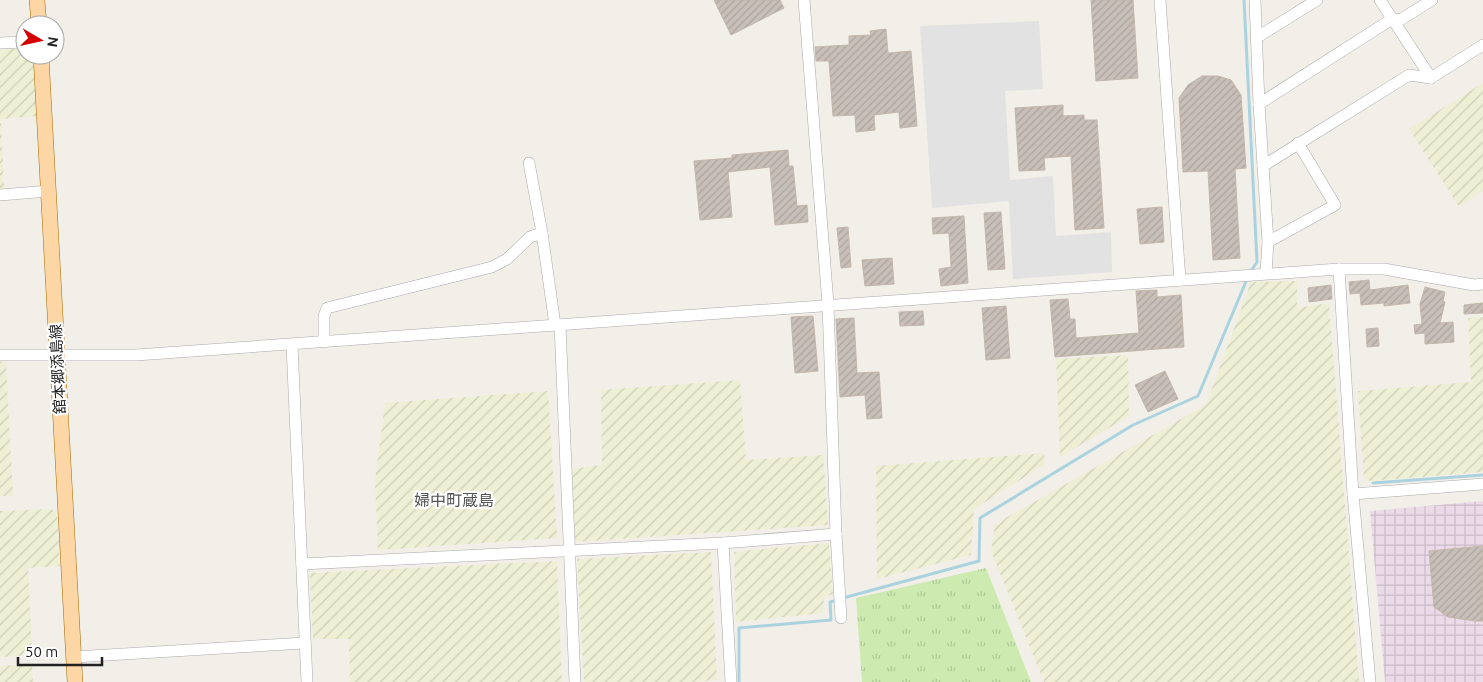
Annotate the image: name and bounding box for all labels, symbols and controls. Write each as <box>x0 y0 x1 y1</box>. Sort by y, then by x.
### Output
north arrow <box>15 15 65 65</box>
text: N <box>44 36 62 48</box>
street label: 舘本郷添島線 <box>47 324 68 414</box>
district label: 婦中町蔵島 <box>414 491 494 509</box>
scale bar <box>18 634 101 666</box>
text: 50 m <box>25 643 58 660</box>

